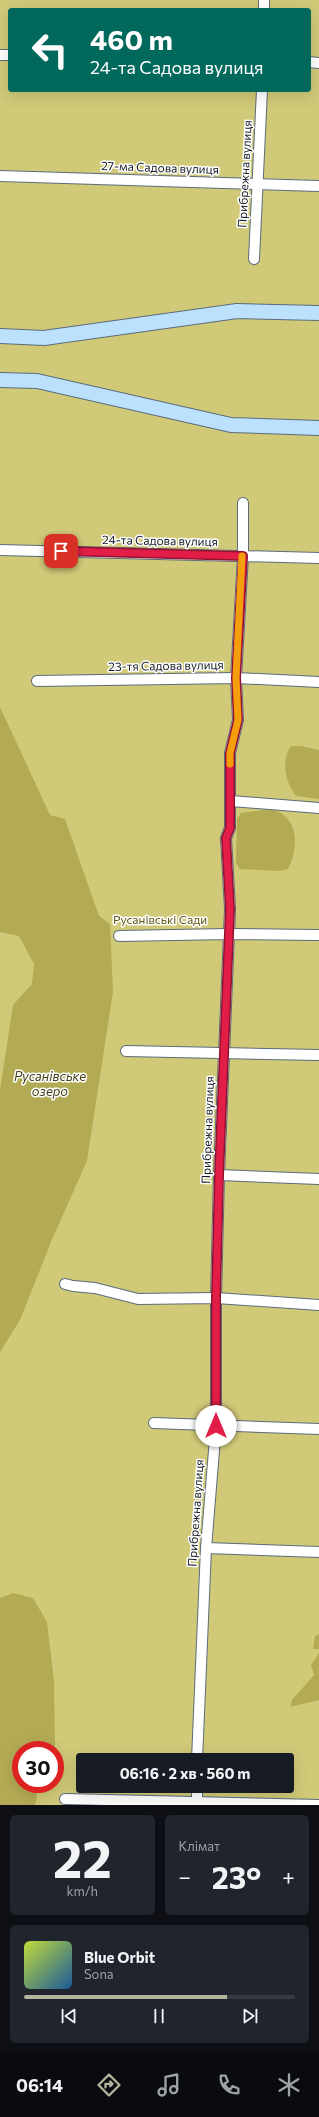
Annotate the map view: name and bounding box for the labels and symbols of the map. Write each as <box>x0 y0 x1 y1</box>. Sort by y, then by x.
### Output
street label: Прибрежна вулиця <box>234 120 254 228</box>
street label: 27-ма Садова вулиця <box>101 158 219 176</box>
street label: 24-та Садова вулиця <box>102 532 218 548</box>
pin <box>44 534 78 568</box>
street label: 23-тя Садова вулиця <box>108 657 224 673</box>
park label: Русанівські Сади <box>113 912 207 926</box>
water label: Русанівське озеро <box>14 1068 86 1099</box>
street label: Прибрежна вулиця <box>198 1076 216 1184</box>
position arrow <box>195 1405 237 1447</box>
street label: Прибрежна вулиця <box>184 1459 206 1567</box>
speed limit sign: 30 <box>12 1741 64 1793</box>

